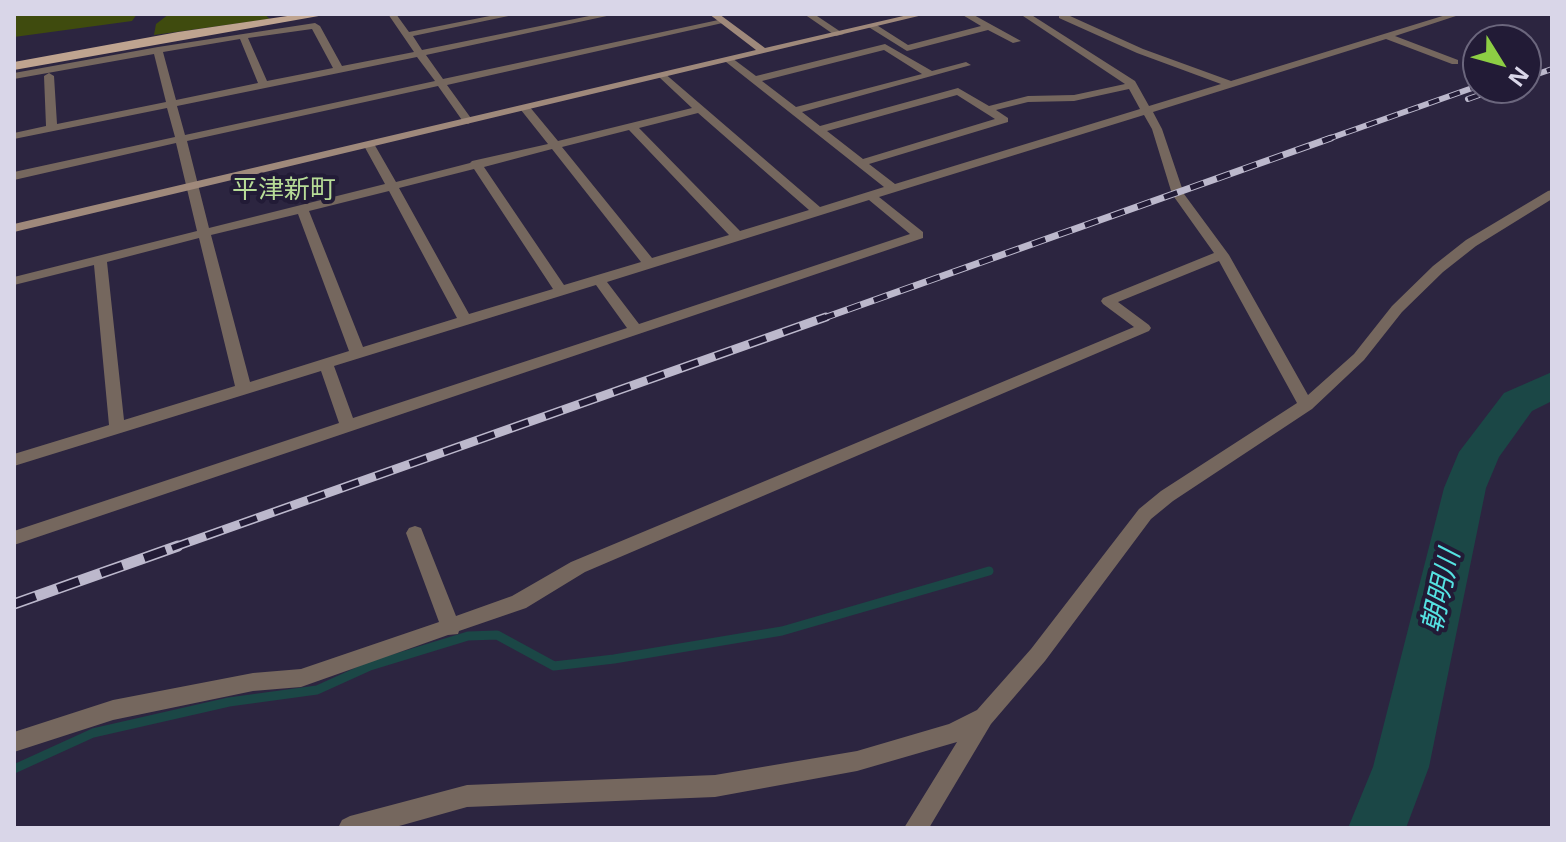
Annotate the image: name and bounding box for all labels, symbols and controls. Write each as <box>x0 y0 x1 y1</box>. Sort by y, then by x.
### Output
north arrow <box>1462 24 1542 104</box>
text: N <box>1502 61 1537 93</box>
district label: 平津新町 <box>232 175 336 207</box>
water label: 朝明川 <box>1416 546 1468 636</box>

